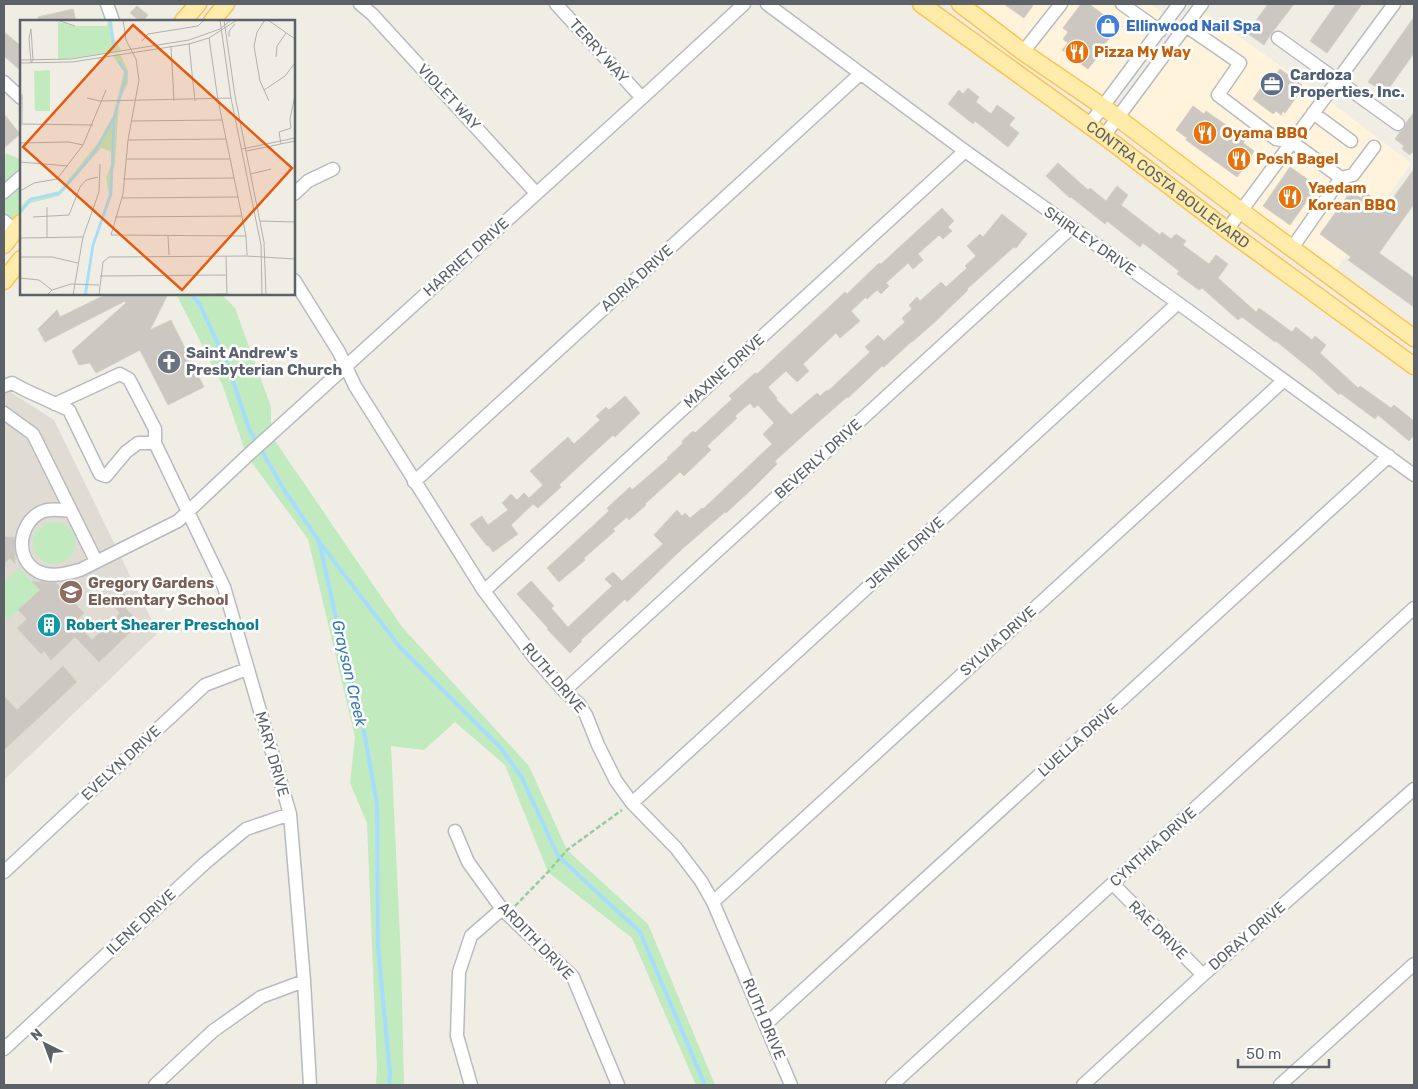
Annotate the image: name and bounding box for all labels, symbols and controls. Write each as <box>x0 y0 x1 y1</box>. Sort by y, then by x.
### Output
shop icon: Ellinwood Nail Spa <box>1095 13 1121 39</box>
street label: TERRY WAY <box>566 15 633 87</box>
place label: Ellinwood Nail Spa <box>1126 17 1261 35</box>
inset map <box>20 20 295 295</box>
restaurant icon: Pizza My Way <box>1064 39 1090 65</box>
place label: Pizza My Way <box>1094 43 1191 61</box>
street label: VIOLET WAY <box>414 60 484 134</box>
place label: Cardoza Properties, Inc. <box>1290 66 1405 101</box>
office icon: Cardoza Properties, Inc. <box>1259 71 1285 97</box>
street label: CONTRA COSTA BOULEVARD <box>1083 117 1253 252</box>
restaurant icon: Oyama BBQ <box>1192 120 1218 146</box>
place label: Oyama BBQ <box>1222 124 1308 142</box>
restaurant icon: Posh Bagel <box>1226 146 1252 172</box>
place label: Posh Bagel <box>1256 150 1339 168</box>
place label: Yaedam Korean BBQ <box>1308 179 1396 214</box>
restaurant icon: Yaedam Korean BBQ <box>1277 184 1303 210</box>
street label: SHIRLEY DRIVE <box>1041 203 1139 279</box>
street label: HARRIET DRIVE <box>420 214 512 300</box>
street label: ADRIA DRIVE <box>597 241 677 315</box>
street label: MAXINE DRIVE <box>680 330 768 412</box>
place label: Saint Andrew's Presbyterian Church <box>186 344 342 379</box>
church icon: Saint Andrew's Presbyterian Church <box>156 349 182 375</box>
street label: BEVERLY DRIVE <box>771 415 865 503</box>
street label: JENNIE DRIVE <box>862 513 948 593</box>
place label: Gregory Gardens Elementary School <box>88 574 229 609</box>
school or university icon: Gregory Gardens Elementary School <box>58 579 84 605</box>
street label: SYLVIA DRIVE <box>956 602 1040 680</box>
building icon: Robert Shearer Preschool <box>36 612 62 638</box>
place label: Robert Shearer Preschool <box>66 616 259 634</box>
water label: Grayson Creek <box>328 618 371 729</box>
street label: RUTH DRIVE <box>519 639 589 717</box>
street label: LUELLA DRIVE <box>1034 699 1122 781</box>
street label: MARY DRIVE <box>251 709 293 799</box>
street label: EVELYN DRIVE <box>78 722 164 804</box>
street label: CYNTHIA DRIVE <box>1106 804 1200 890</box>
street label: ILENE DRIVE <box>103 885 179 959</box>
street label: RAE DRIVE <box>1125 897 1191 963</box>
street label: DORAY DRIVE <box>1205 898 1289 974</box>
street label: ARDITH DRIVE <box>495 899 577 983</box>
street label: RUTH DRIVE <box>739 976 789 1062</box>
north arrow <box>20 1019 70 1069</box>
text: N <box>27 1025 46 1044</box>
scale bar <box>1238 1036 1329 1068</box>
text: 50 m <box>1246 1045 1281 1063</box>

